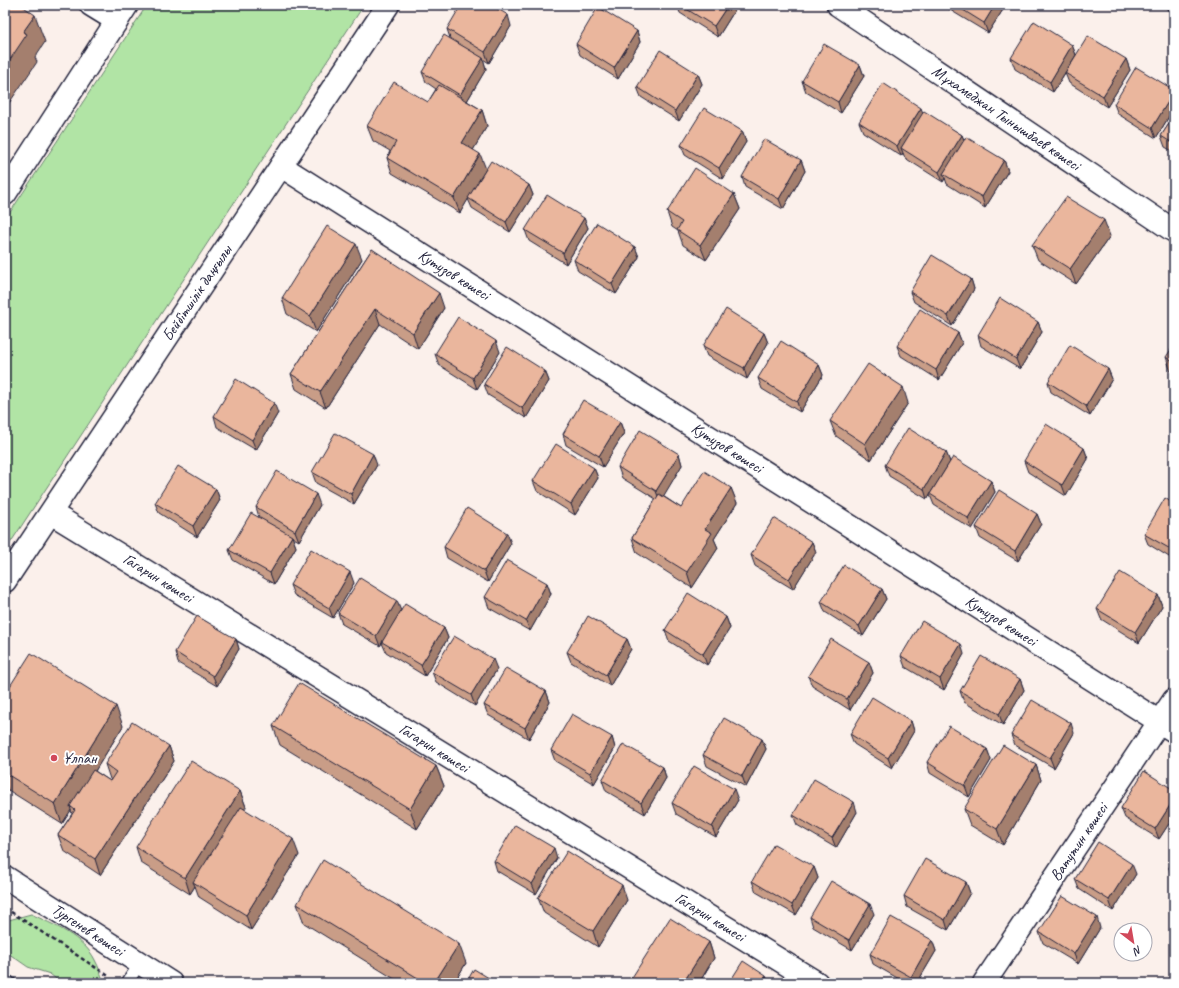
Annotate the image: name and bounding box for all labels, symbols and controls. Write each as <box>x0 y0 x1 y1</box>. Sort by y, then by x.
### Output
street label: Мұхамеджан Тынышбаев көшесі <box>928 61 1086 176</box>
street label: Бейбітшілік даңғылы <box>158 240 237 345</box>
street label: Кутузов көшесі <box>414 245 495 306</box>
street label: Кутузов көшесі <box>687 418 768 479</box>
street label: Гагарин көшесі <box>119 549 198 608</box>
street label: Кутузов көшесі <box>961 591 1042 652</box>
street label: Гагарин көшесі <box>395 719 474 778</box>
place label: Ұлпан <box>62 748 98 768</box>
marker: Ұлпан <box>49 753 59 763</box>
street label: Ватутин көшесі <box>1046 798 1113 885</box>
street label: Гагарин көшесі <box>671 888 750 947</box>
street label: Тургенев көшесі <box>48 899 130 962</box>
north arrow <box>1113 922 1153 962</box>
text: N <box>1130 943 1145 959</box>

